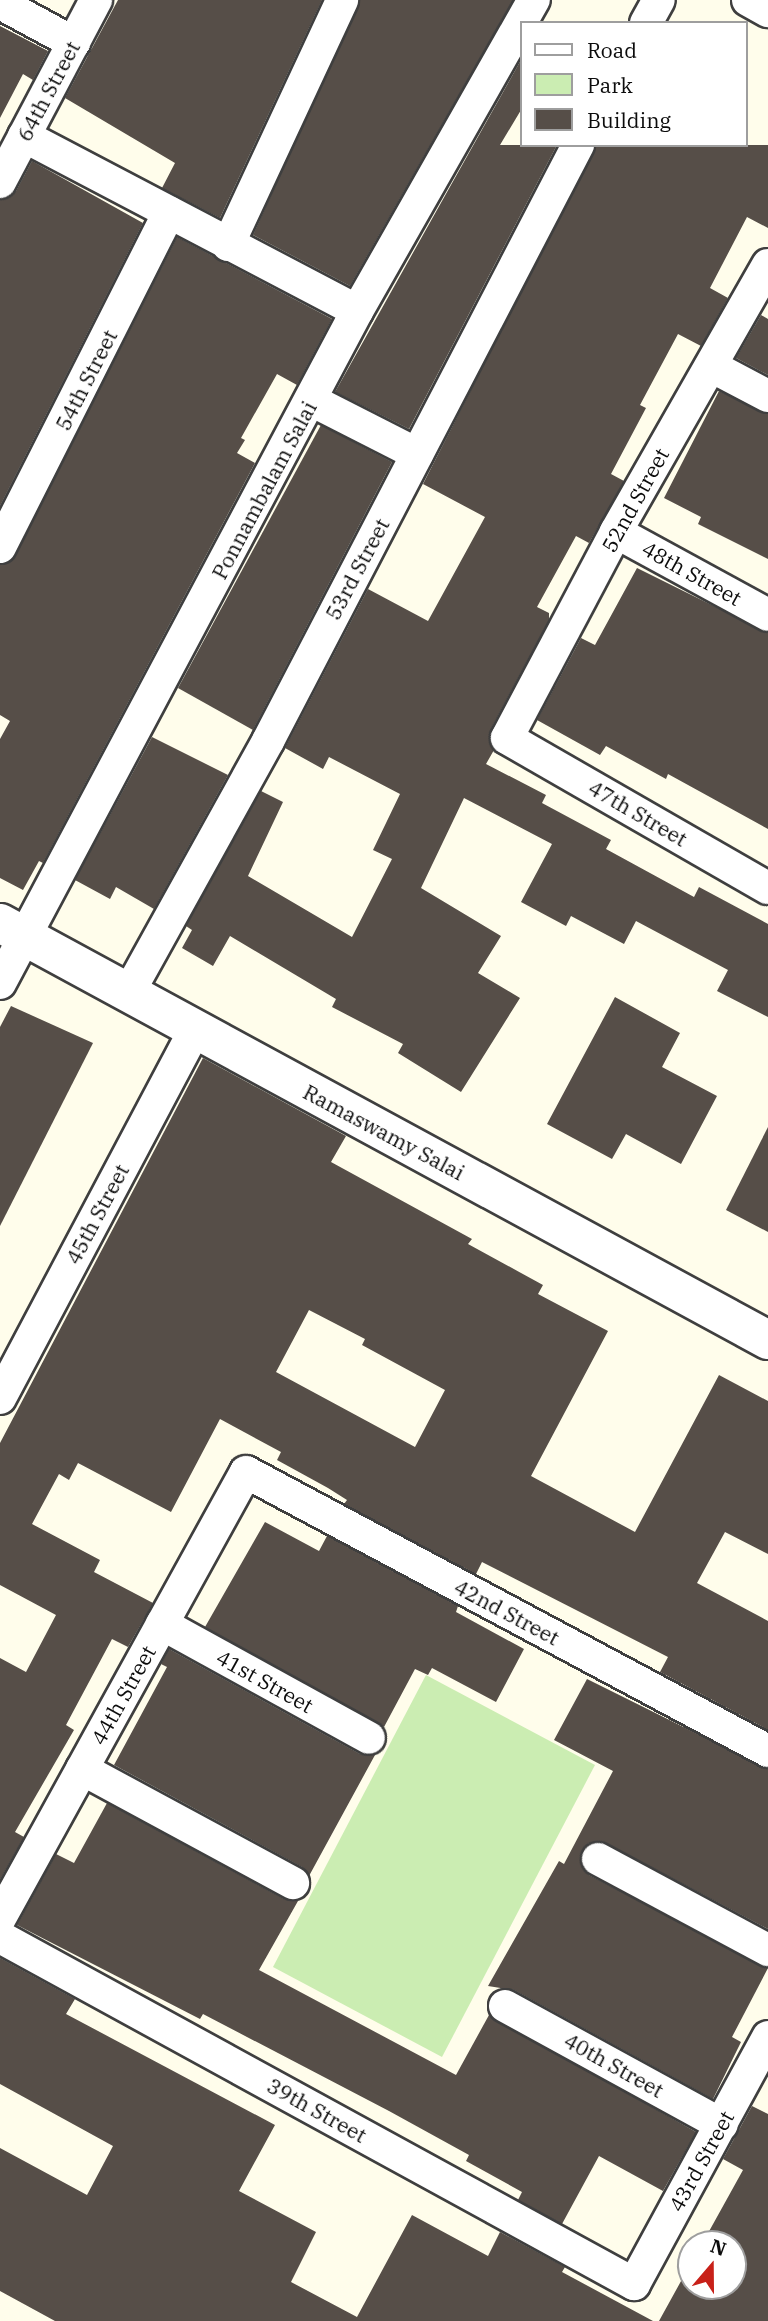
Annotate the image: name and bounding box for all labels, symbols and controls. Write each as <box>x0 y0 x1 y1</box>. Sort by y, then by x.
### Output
legend <box>520 21 747 147</box>
text: Road <box>587 36 637 64</box>
street label: 64th Street <box>11 37 85 145</box>
text: Park <box>587 71 633 99</box>
text: Building <box>587 106 671 134</box>
street label: 54th Street <box>50 325 122 435</box>
street label: Ponnambalam Salai <box>206 397 322 583</box>
street label: 52nd Street <box>596 443 674 557</box>
street label: 53rd Street <box>320 514 394 624</box>
street label: 48th Street <box>638 535 746 611</box>
street label: 47th Street <box>584 775 692 851</box>
street label: Ramaswamy Salai <box>299 1079 469 1185</box>
street label: 45th Street <box>60 1160 134 1268</box>
street label: 42nd Street <box>450 1574 564 1650</box>
street label: 44th Street <box>85 1641 161 1749</box>
street label: 41st Street <box>212 1644 318 1718</box>
street label: 40th Street <box>560 2027 668 2103</box>
street label: 39th Street <box>263 2072 371 2148</box>
street label: 43rd Street <box>663 2106 739 2216</box>
north arrow <box>677 2230 747 2300</box>
text: N <box>707 2233 730 2261</box>

